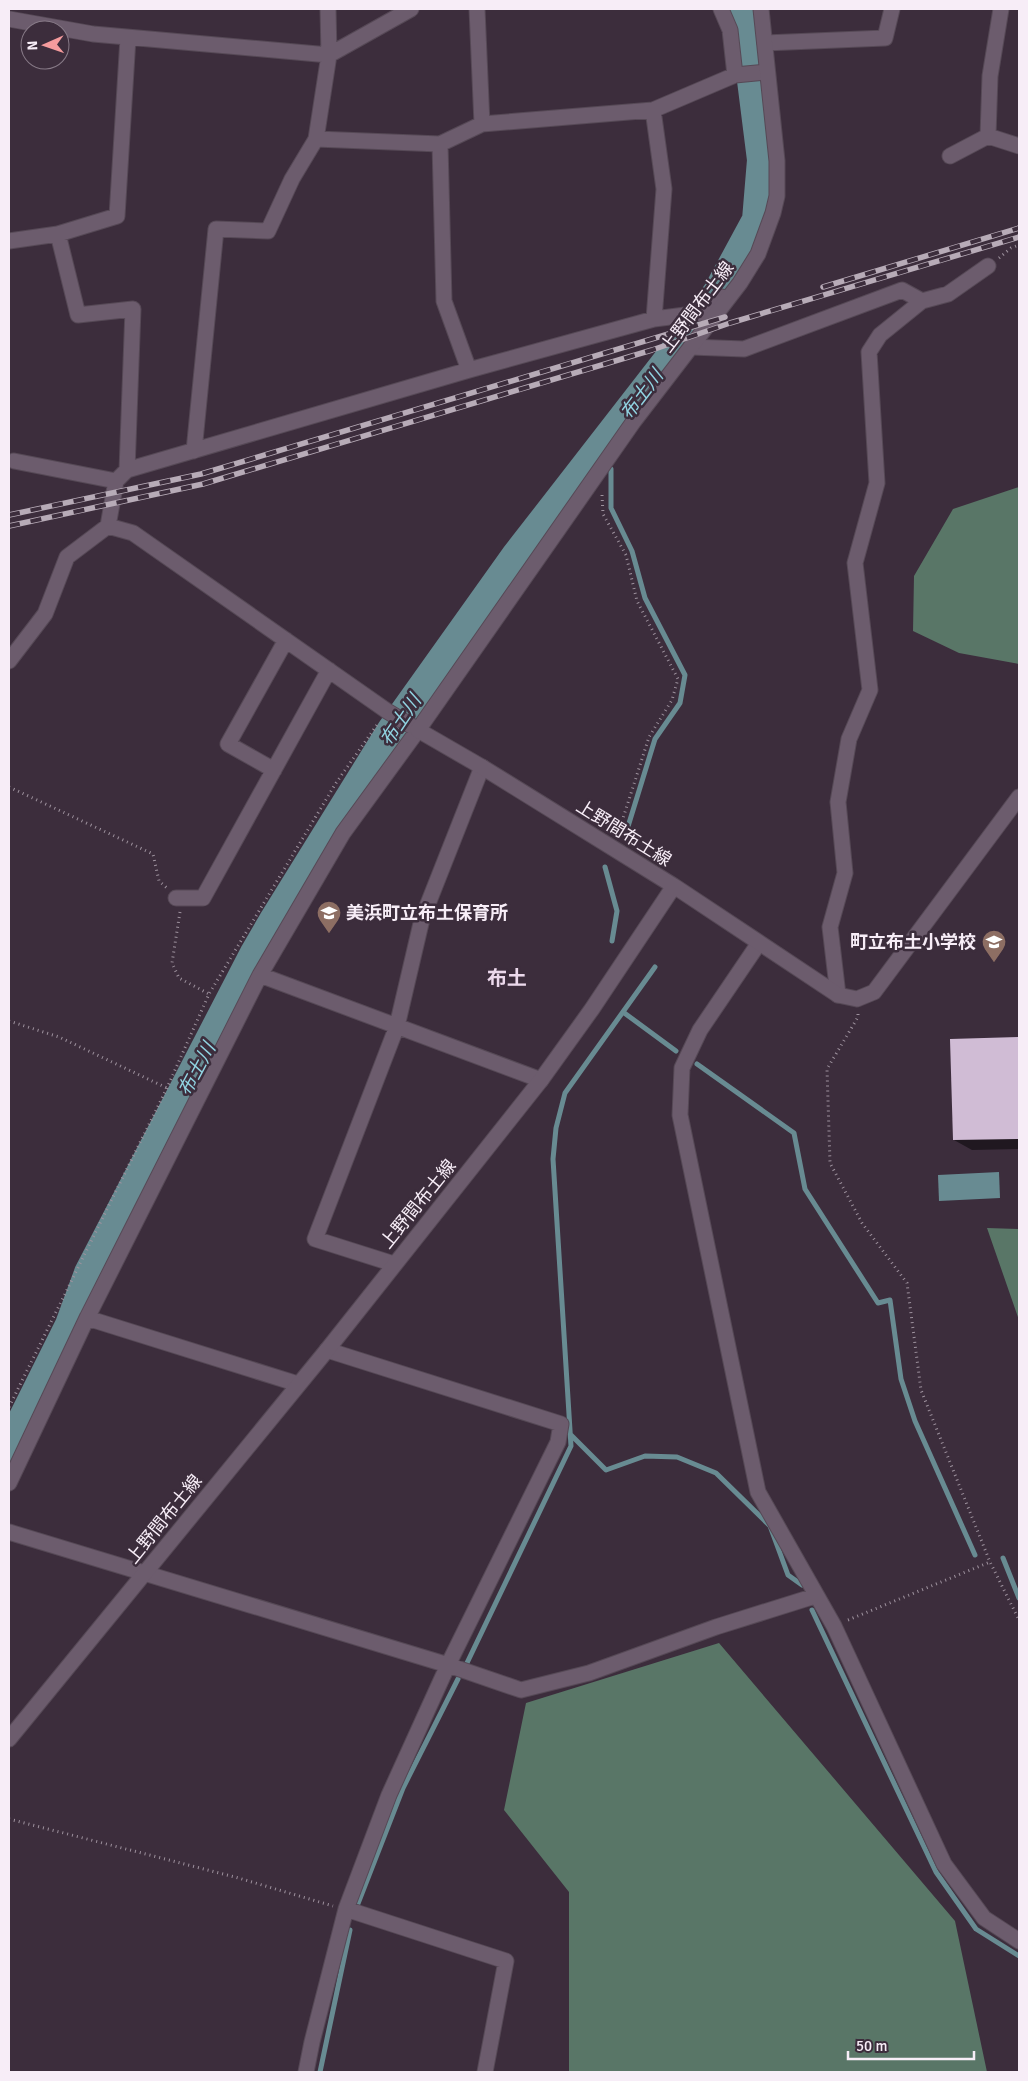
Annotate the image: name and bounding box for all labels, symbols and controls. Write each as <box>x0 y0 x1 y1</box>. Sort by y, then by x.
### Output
north arrow <box>20 20 70 70</box>
text: N <box>24 40 41 51</box>
street label: 上野間布土線 <box>656 257 738 357</box>
water label: 布土川 <box>615 363 670 425</box>
water label: 布土川 <box>375 689 428 751</box>
street label: 上野間布土線 <box>572 795 676 871</box>
school or university icon: 美浜町立布土保育所 <box>316 900 342 934</box>
place label: 美浜町立布土保育所 <box>346 902 508 924</box>
school or university icon: 町立布土小学校 <box>981 929 1007 963</box>
place label: 町立布土小学校 <box>850 931 976 953</box>
district label: 布土 <box>487 966 527 991</box>
water label: 布土川 <box>173 1037 222 1100</box>
street label: 上野間布土線 <box>375 1155 461 1253</box>
street label: 上野間布土線 <box>121 1470 207 1568</box>
scale bar <box>848 2028 974 2060</box>
text: 50 m <box>856 2037 887 2055</box>

